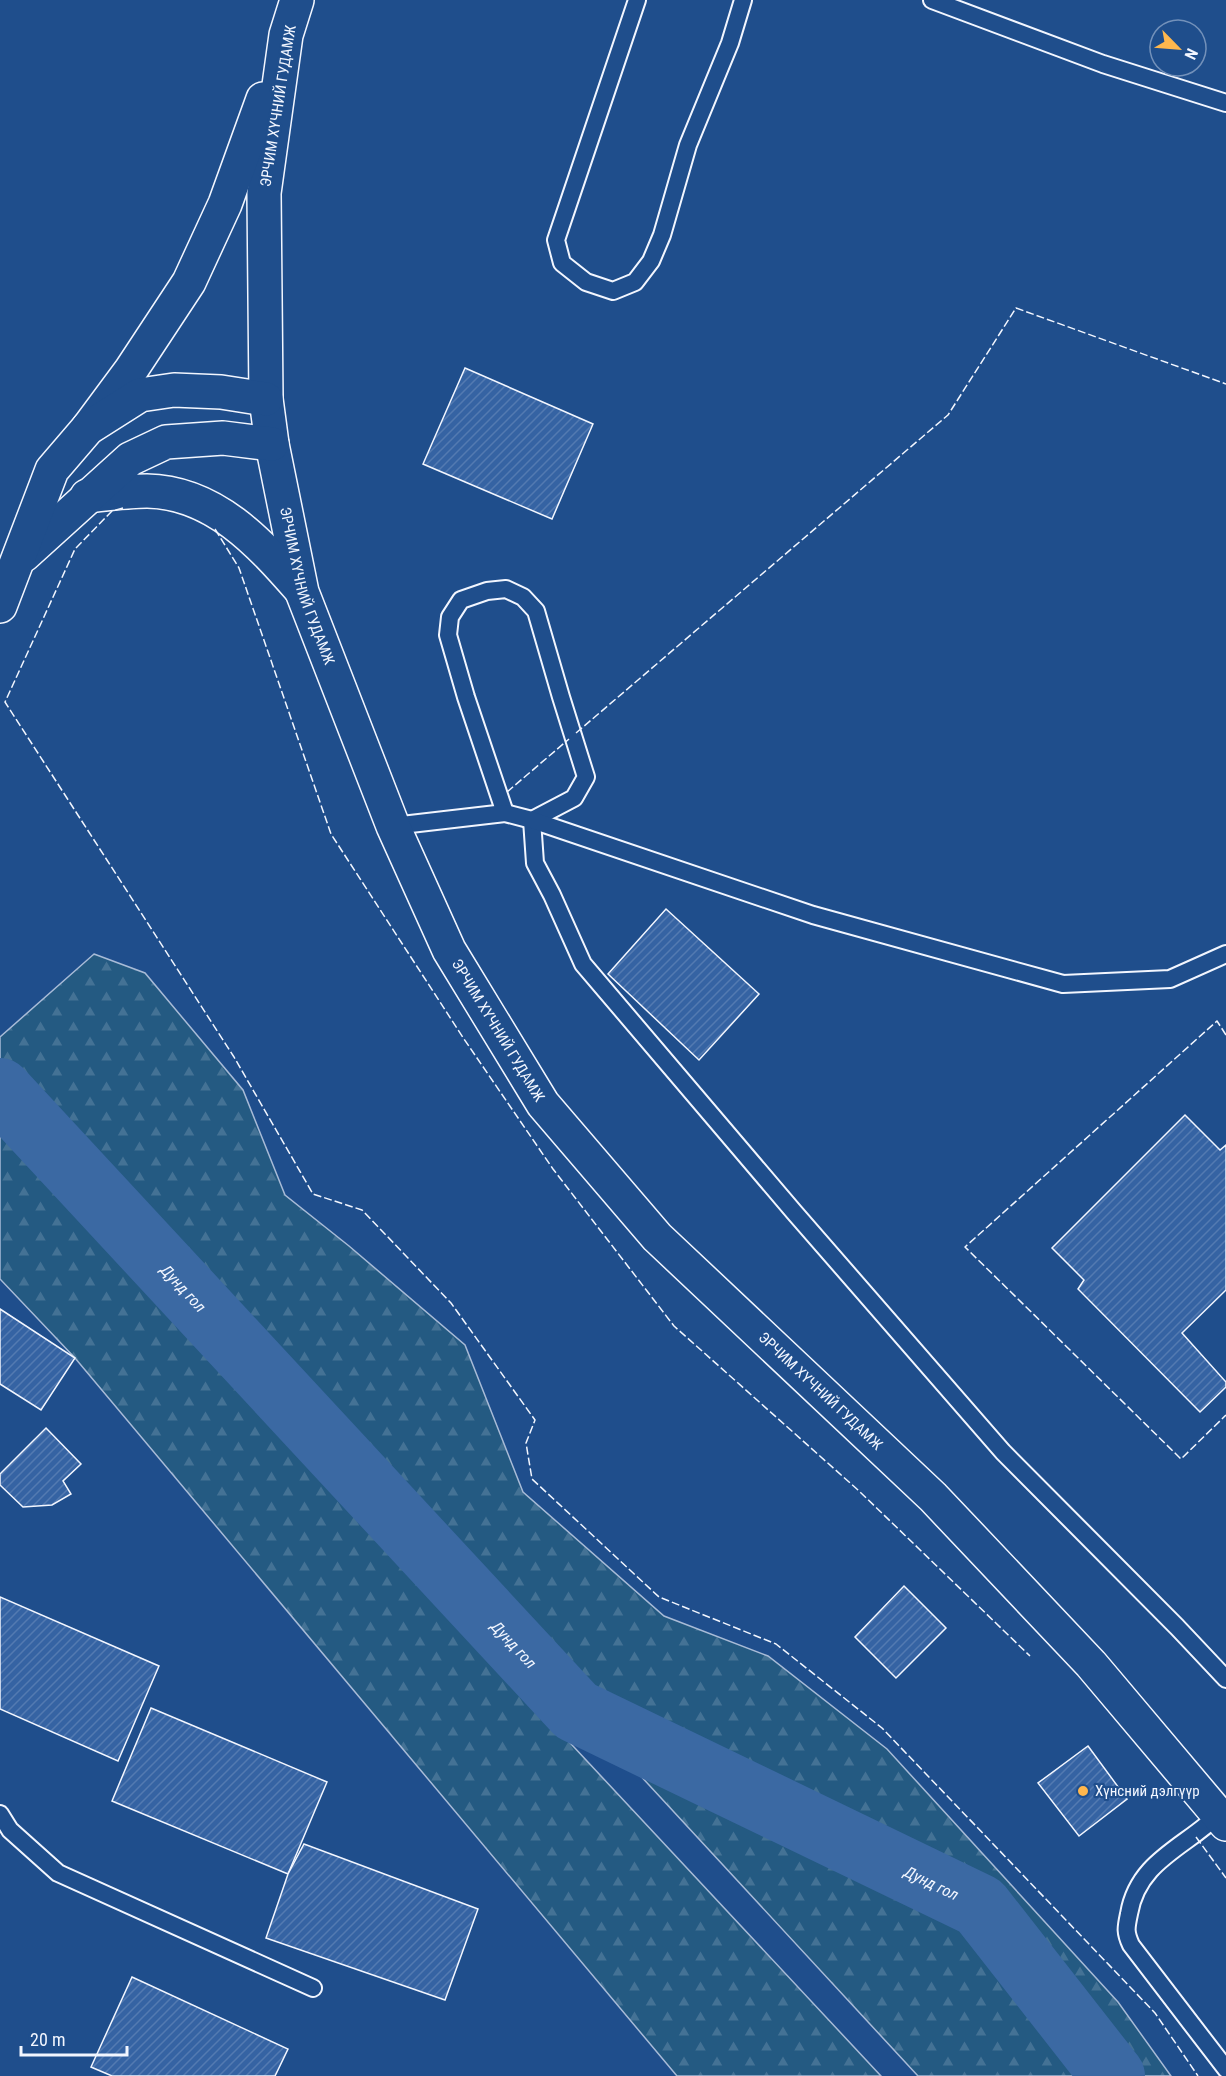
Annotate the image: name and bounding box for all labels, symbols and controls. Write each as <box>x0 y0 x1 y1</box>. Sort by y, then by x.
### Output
north arrow <box>1148 18 1208 78</box>
street label: ЭРЧИМ ХҮЧНИЙ ГУДАМЖ <box>256 24 300 188</box>
text: N <box>1180 46 1202 63</box>
street label: ЭРЧИМ ХҮЧНИЙ ГУДАМЖ <box>276 505 338 667</box>
street label: ЭРЧИМ ХҮЧНИЙ ГУДАМЖ <box>448 956 549 1105</box>
water label: Дунд гол <box>156 1260 210 1316</box>
street label: ЭРЧИМ ХҮЧНИЙ ГУДАМЖ <box>755 1328 886 1454</box>
water label: Дунд гол <box>487 1616 541 1672</box>
place label: Хүнсний дэлгүүр <box>1095 1782 1200 1800</box>
marker: Хүнсний дэлгүүр <box>1076 1784 1090 1798</box>
water label: Дунд гол <box>901 1861 962 1904</box>
scale bar <box>21 2019 128 2057</box>
text: 20 m <box>30 2029 65 2050</box>

